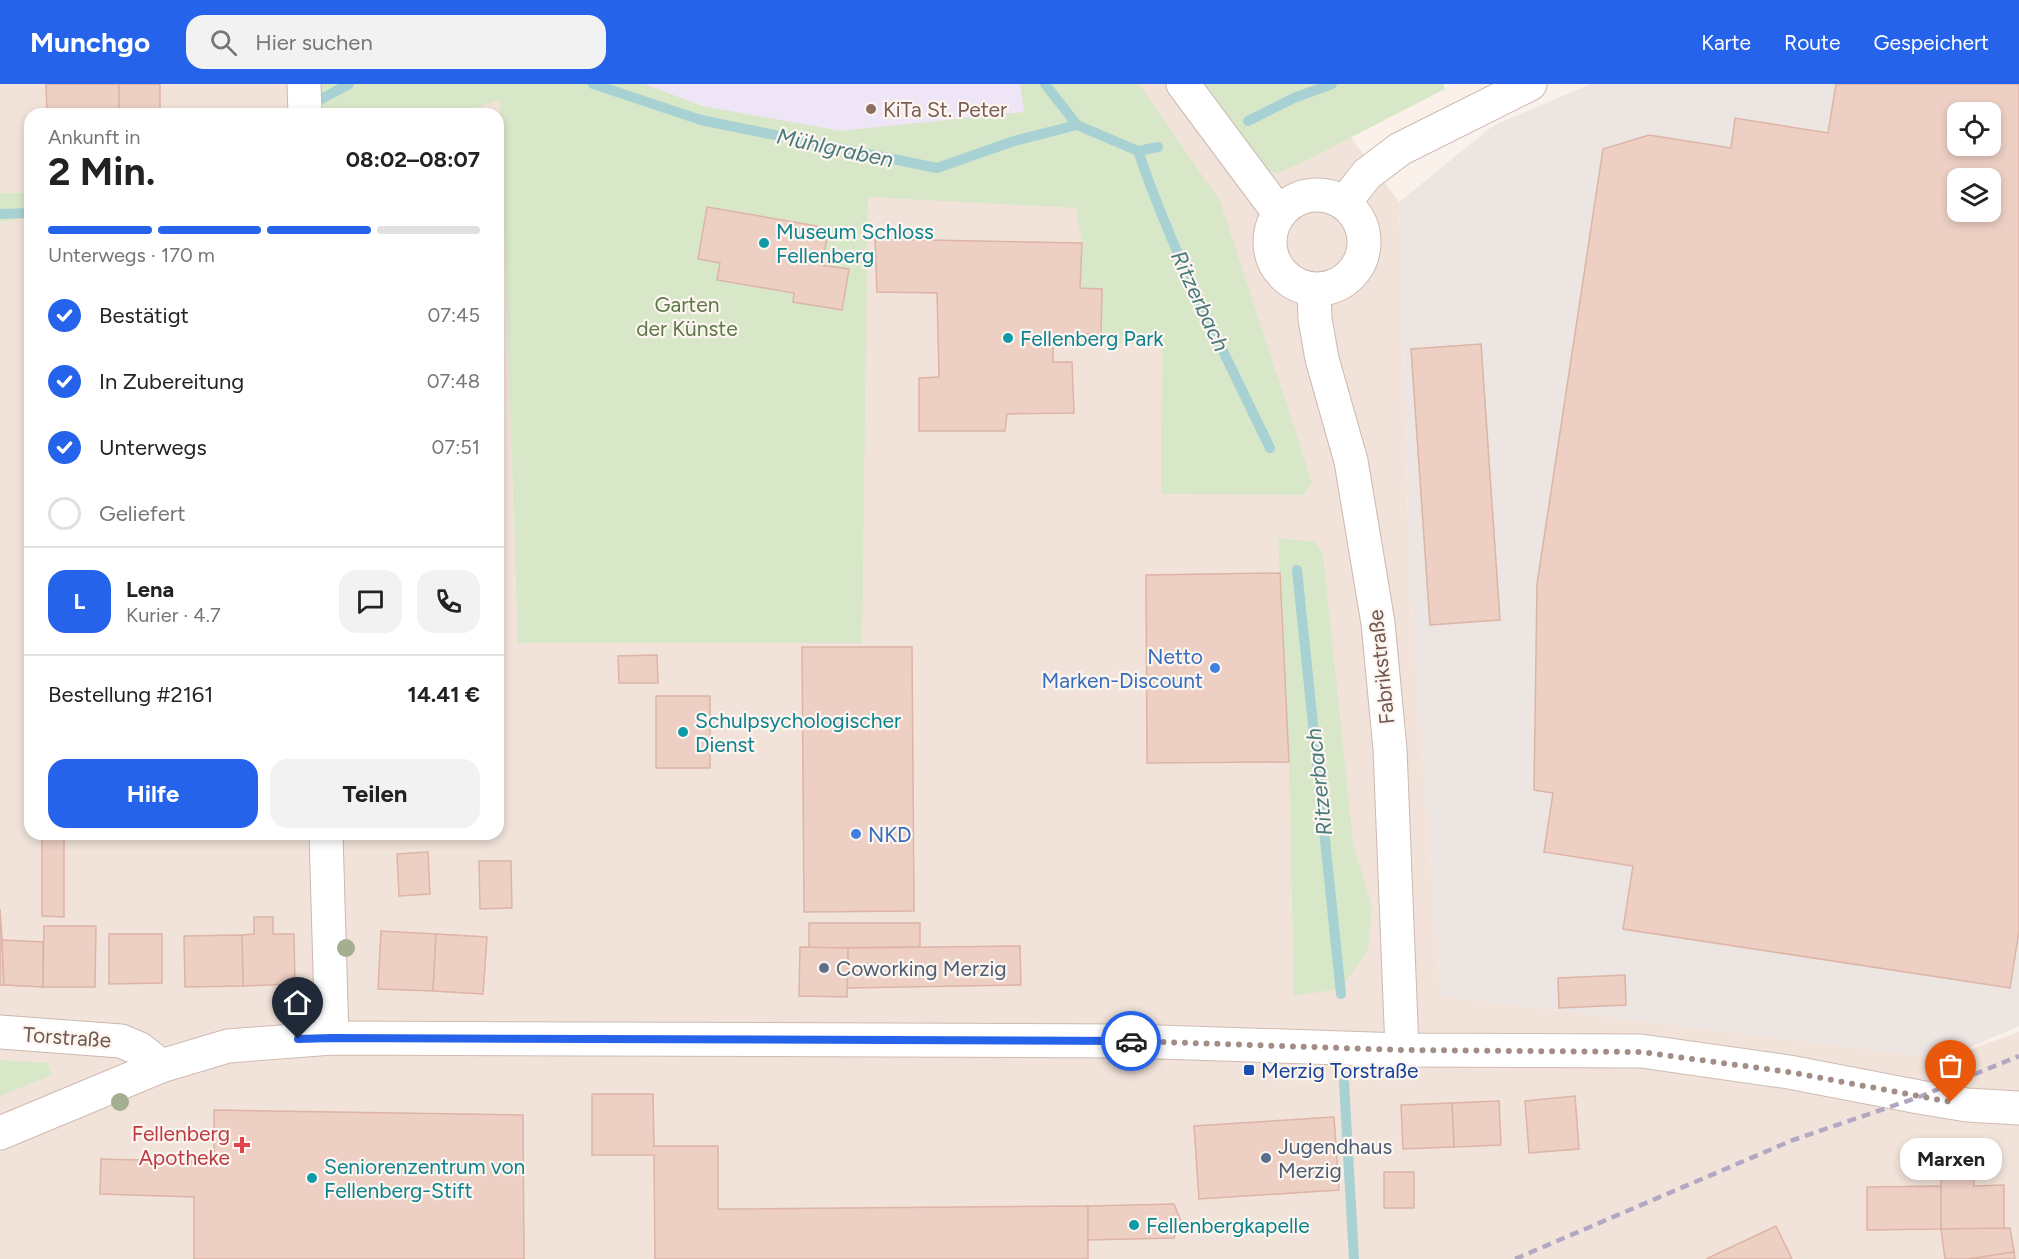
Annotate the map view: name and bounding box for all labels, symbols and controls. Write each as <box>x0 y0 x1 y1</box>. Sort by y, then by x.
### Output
search box <box>186 15 606 69</box>
text: Munchgo <box>30 25 150 59</box>
icon: search <box>207 26 240 59</box>
text: Hier suchen <box>255 29 373 56</box>
text: Karte <box>1701 30 1751 55</box>
text: Route <box>1784 30 1840 55</box>
text: Gespeichert <box>1873 30 1989 55</box>
place label: KiTa St. Peter <box>883 97 1007 122</box>
marker: KiTa St. Peter <box>864 102 878 116</box>
map controls <box>1947 102 2001 222</box>
button: locate <box>1947 102 2001 156</box>
water label: Mühlgraben <box>774 122 896 174</box>
text: Ankunft in <box>48 125 140 149</box>
text: 08:02–08:07 <box>346 146 480 173</box>
text: 2 Min. <box>48 148 155 195</box>
button: layers <box>1947 168 2001 222</box>
place label: Museum Schloss Fellenberg <box>776 219 934 268</box>
marker: Museum Schloss Fellenberg <box>757 236 771 250</box>
text: Unterwegs · 170 m <box>48 243 215 267</box>
water label: Ritzerbach <box>1165 246 1235 356</box>
park label: Garten der Künste <box>636 292 738 341</box>
icon: check <box>48 299 81 332</box>
text: Bestätigt <box>99 302 189 329</box>
text: 07:45 <box>427 303 480 327</box>
place label: Fellenberg Park <box>1020 326 1164 351</box>
marker: Fellenberg Park <box>1001 331 1015 345</box>
icon: check <box>48 365 81 398</box>
text: In Zubereitung <box>99 368 244 395</box>
text: 07:48 <box>427 369 480 393</box>
icon: check <box>48 431 81 464</box>
text: Unterwegs <box>99 434 207 461</box>
text: 07:51 <box>432 435 480 459</box>
text: Geliefert <box>99 500 186 527</box>
button: chat <box>339 570 402 633</box>
button: phone <box>417 570 480 633</box>
text: Lena <box>126 576 174 603</box>
text: L <box>74 588 85 615</box>
text: Kurier · 4.7 <box>126 603 221 627</box>
street label: Fabrikstraße <box>1363 608 1399 726</box>
place label: Netto Marken-Discount <box>1042 644 1203 693</box>
marker: Netto Marken-Discount <box>1208 661 1222 675</box>
text: Bestellung #2161 <box>48 681 213 708</box>
text: 14.41 € <box>408 681 480 708</box>
place label: Schulpsychologischer Dienst <box>695 708 901 757</box>
marker: Schulpsychologischer Dienst <box>676 725 690 739</box>
water label: Ritzerbach <box>1300 727 1338 837</box>
button: Hilfe <box>48 759 258 828</box>
button: Teilen <box>270 759 480 828</box>
place label: NKD <box>868 822 912 847</box>
marker: NKD <box>849 827 863 841</box>
place label: Coworking Merzig <box>836 956 1007 981</box>
marker: Coworking Merzig <box>817 961 831 975</box>
pin <box>272 977 323 1039</box>
icon: home <box>281 986 314 1019</box>
courier <box>1101 1011 1161 1071</box>
street label: Torstraße <box>22 1021 112 1053</box>
icon: car <box>1115 1025 1148 1058</box>
pin <box>1925 1040 1976 1102</box>
icon: bag <box>1934 1049 1967 1082</box>
place label: Merzig Torstraße <box>1261 1058 1418 1083</box>
marker: Merzig Torstraße <box>1242 1063 1256 1077</box>
place label: Fellenberg Apotheke <box>132 1121 230 1170</box>
place label: Jugendhaus Merzig <box>1278 1134 1392 1183</box>
marker: Fellenberg Apotheke <box>235 1138 249 1152</box>
callout: Marxen <box>1900 1138 2002 1180</box>
text: Marxen <box>1917 1147 1985 1171</box>
marker: Jugendhaus Merzig <box>1259 1151 1273 1165</box>
place label: Seniorenzentrum von Fellenberg-Stift <box>324 1154 525 1203</box>
marker: Seniorenzentrum von Fellenberg-Stift <box>305 1171 319 1185</box>
place label: Fellenbergkapelle <box>1146 1213 1310 1238</box>
marker: Fellenbergkapelle <box>1127 1218 1141 1232</box>

